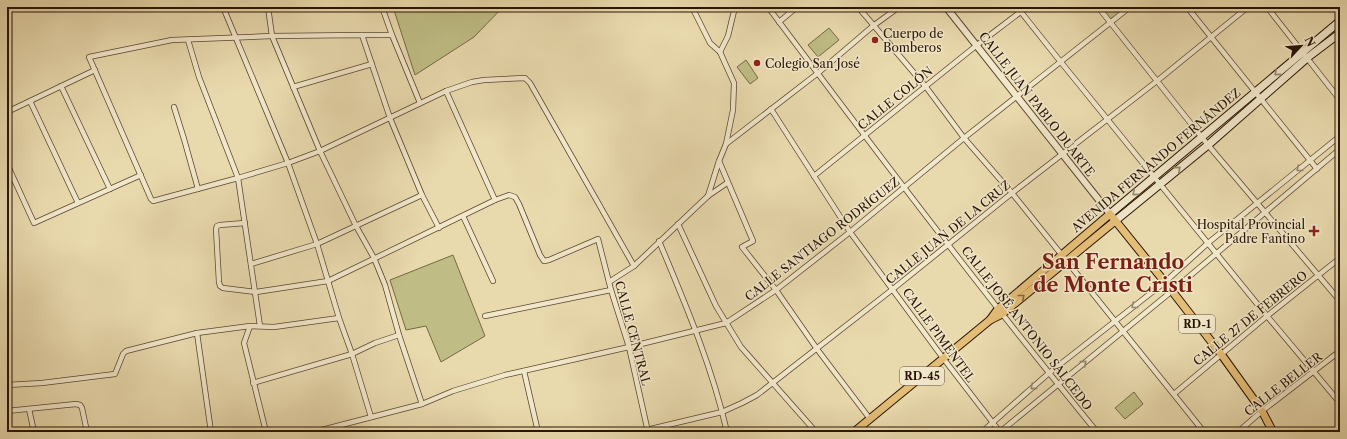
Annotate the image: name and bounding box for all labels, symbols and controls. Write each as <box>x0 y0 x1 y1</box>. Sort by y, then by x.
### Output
place label: Cuerpo de Bomberos <box>883 26 944 55</box>
north arrow <box>1281 26 1321 66</box>
street label: CALLE JUAN PABLO DUARTE <box>976 29 1098 179</box>
text: N <box>1302 34 1319 49</box>
marker: Cuerpo de Bomberos <box>870 35 880 45</box>
place label: Colegio San José <box>765 56 860 71</box>
marker: Colegio San José <box>752 58 762 68</box>
street label: CALLE COLÓN <box>854 62 936 133</box>
one-way arrow <box>1275 68 1282 75</box>
street label: AVENIDA FERNANDO FERNÁNDEZ <box>1067 84 1244 236</box>
one-way arrow <box>1296 165 1303 172</box>
one-way arrow <box>1173 167 1180 174</box>
street label: CALLE SANTIAGO RODRÍGUEZ <box>741 173 902 304</box>
street label: CALLE JUAN DE LA CRUZ <box>883 177 1013 287</box>
one-way arrow <box>1133 188 1140 195</box>
place label: Hospital Provincial Padre Fantino <box>1197 217 1305 246</box>
marker: Hospital Provincial Padre Fantino <box>1308 225 1320 237</box>
street label: CALLE JOSÉ ANTONIO SALCEDO <box>958 242 1096 413</box>
district label: San Fernando de Monte Cristi <box>1033 250 1193 297</box>
street label: CALLE 27 DE FEBRERO <box>1190 267 1310 369</box>
street label: CALLE CENTRAL <box>612 279 654 387</box>
street label: CALLE PIMENTEL <box>900 285 978 385</box>
one-way arrow <box>1018 295 1025 302</box>
one-way arrow <box>1132 302 1139 309</box>
road number: RD-1 <box>1179 315 1215 333</box>
street label: CALLE BELLER <box>1241 348 1326 419</box>
one-way arrow <box>1079 360 1086 367</box>
road number: RD-45 <box>900 367 944 385</box>
one-way arrow <box>1030 383 1037 390</box>

